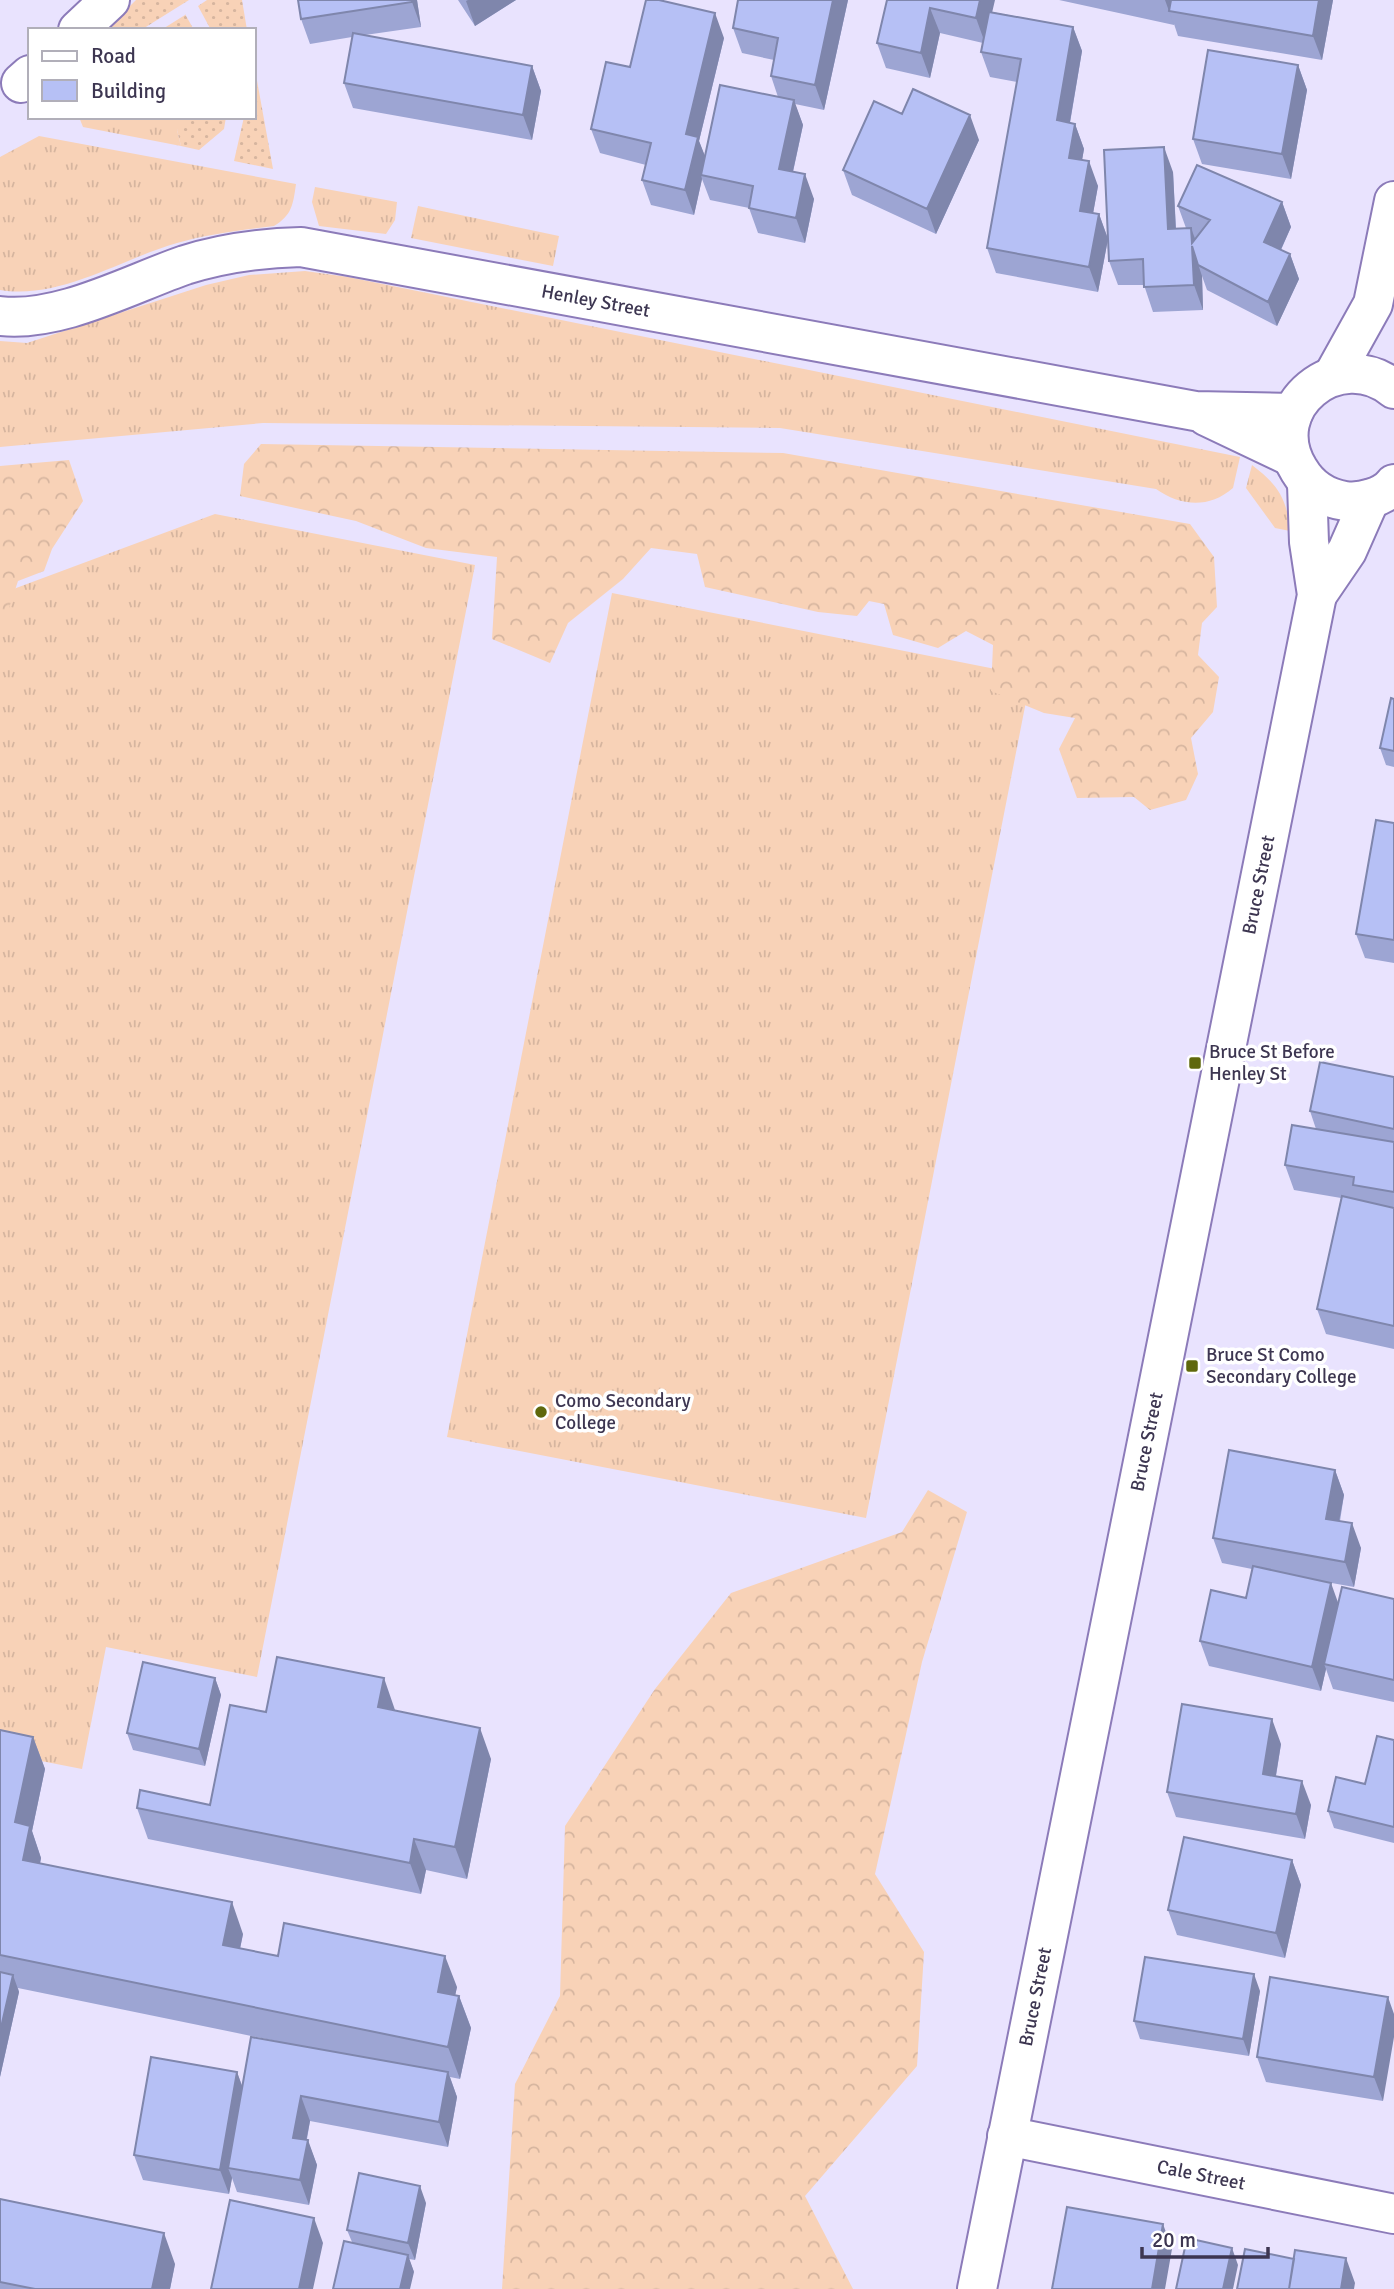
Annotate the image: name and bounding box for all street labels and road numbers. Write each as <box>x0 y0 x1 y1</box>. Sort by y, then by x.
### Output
street label: Henley Street <box>539 279 652 323</box>
street label: Bruce Street <box>1237 833 1281 937</box>
street label: Bruce Street <box>1125 1390 1169 1494</box>
street label: Bruce Street <box>1014 1945 1057 2049</box>
street label: Cale Street <box>1155 2155 1248 2196</box>

